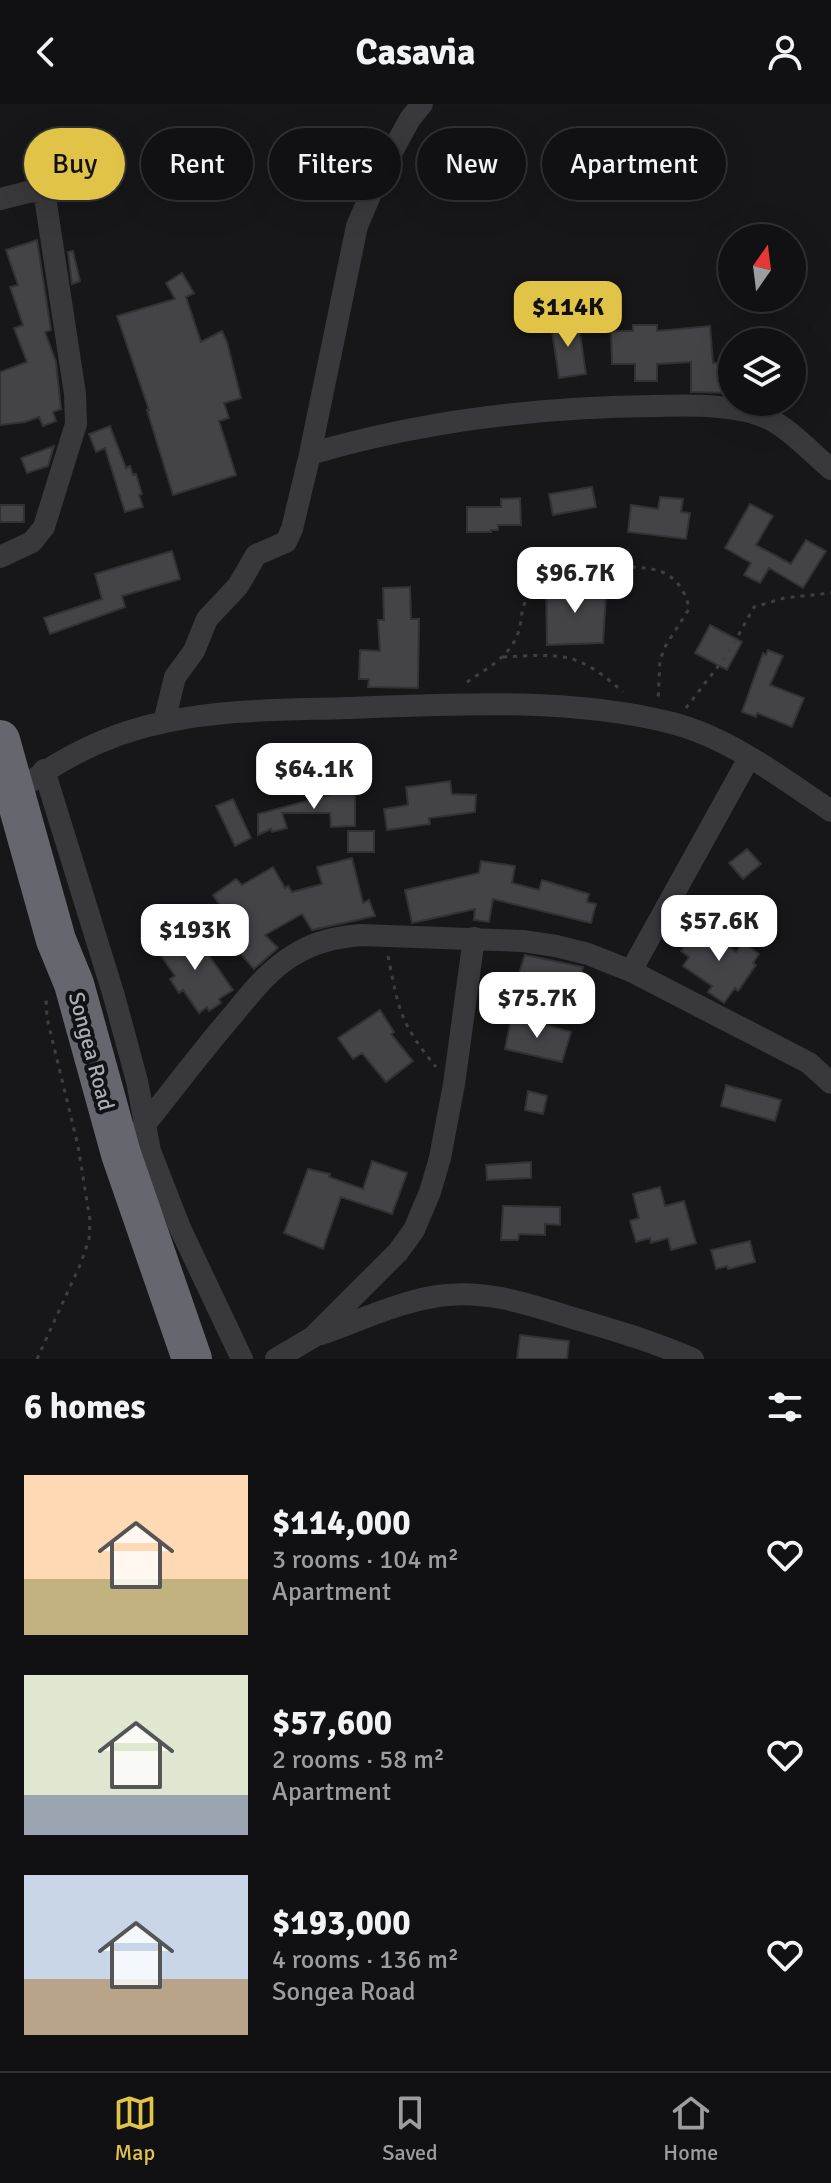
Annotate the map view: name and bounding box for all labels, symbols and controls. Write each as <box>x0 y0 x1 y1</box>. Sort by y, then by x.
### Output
icon: back <box>24 30 68 74</box>
text: Casavia <box>356 30 475 75</box>
icon: person <box>763 30 807 74</box>
chip: Buy <box>24 128 125 200</box>
chip: Rent <box>141 128 253 200</box>
chip: Filters <box>269 128 401 200</box>
chip: New <box>417 128 526 200</box>
chip: Apartment <box>542 128 726 200</box>
north arrow <box>718 224 806 312</box>
map controls <box>718 224 806 416</box>
pin: $114K <box>512 281 624 349</box>
text: $114K <box>532 291 604 323</box>
button: layers <box>718 328 806 416</box>
pin: $96.7K <box>510 547 640 615</box>
text: $96.7K <box>535 557 615 589</box>
pin: $64.1K <box>249 743 379 811</box>
text: $64.1K <box>274 753 354 785</box>
pin: $57.6K <box>654 895 784 963</box>
pin: $193K <box>139 904 251 972</box>
text: $57.6K <box>679 905 759 937</box>
text: $193K <box>159 914 231 946</box>
pin: $75.7K <box>472 972 602 1040</box>
text: $75.7K <box>497 982 577 1014</box>
street label: Songea Road <box>63 989 120 1113</box>
icon: filters <box>763 1385 807 1429</box>
text: 6 homes <box>24 1386 145 1428</box>
text: $114,000 <box>272 1502 411 1544</box>
icon: home <box>88 1507 184 1603</box>
icon: heart <box>763 1533 807 1577</box>
text: 3 rooms · 104 m² <box>272 1544 459 1576</box>
text: Apartment <box>272 1576 391 1608</box>
text: $57,600 <box>272 1702 392 1744</box>
icon: home <box>88 1707 184 1803</box>
icon: heart <box>763 1733 807 1777</box>
text: 2 rooms · 58 m² <box>272 1744 445 1776</box>
text: Apartment <box>272 1776 391 1808</box>
text: $193,000 <box>272 1902 411 1944</box>
icon: home <box>88 1907 184 2003</box>
icon: heart <box>763 1933 807 1977</box>
text: 4 rooms · 136 m² <box>272 1944 459 1976</box>
text: Songea Road <box>272 1976 415 2008</box>
tab: Map <box>113 2091 157 2166</box>
tab: Saved <box>382 2091 438 2166</box>
tab: Home <box>663 2091 718 2166</box>

